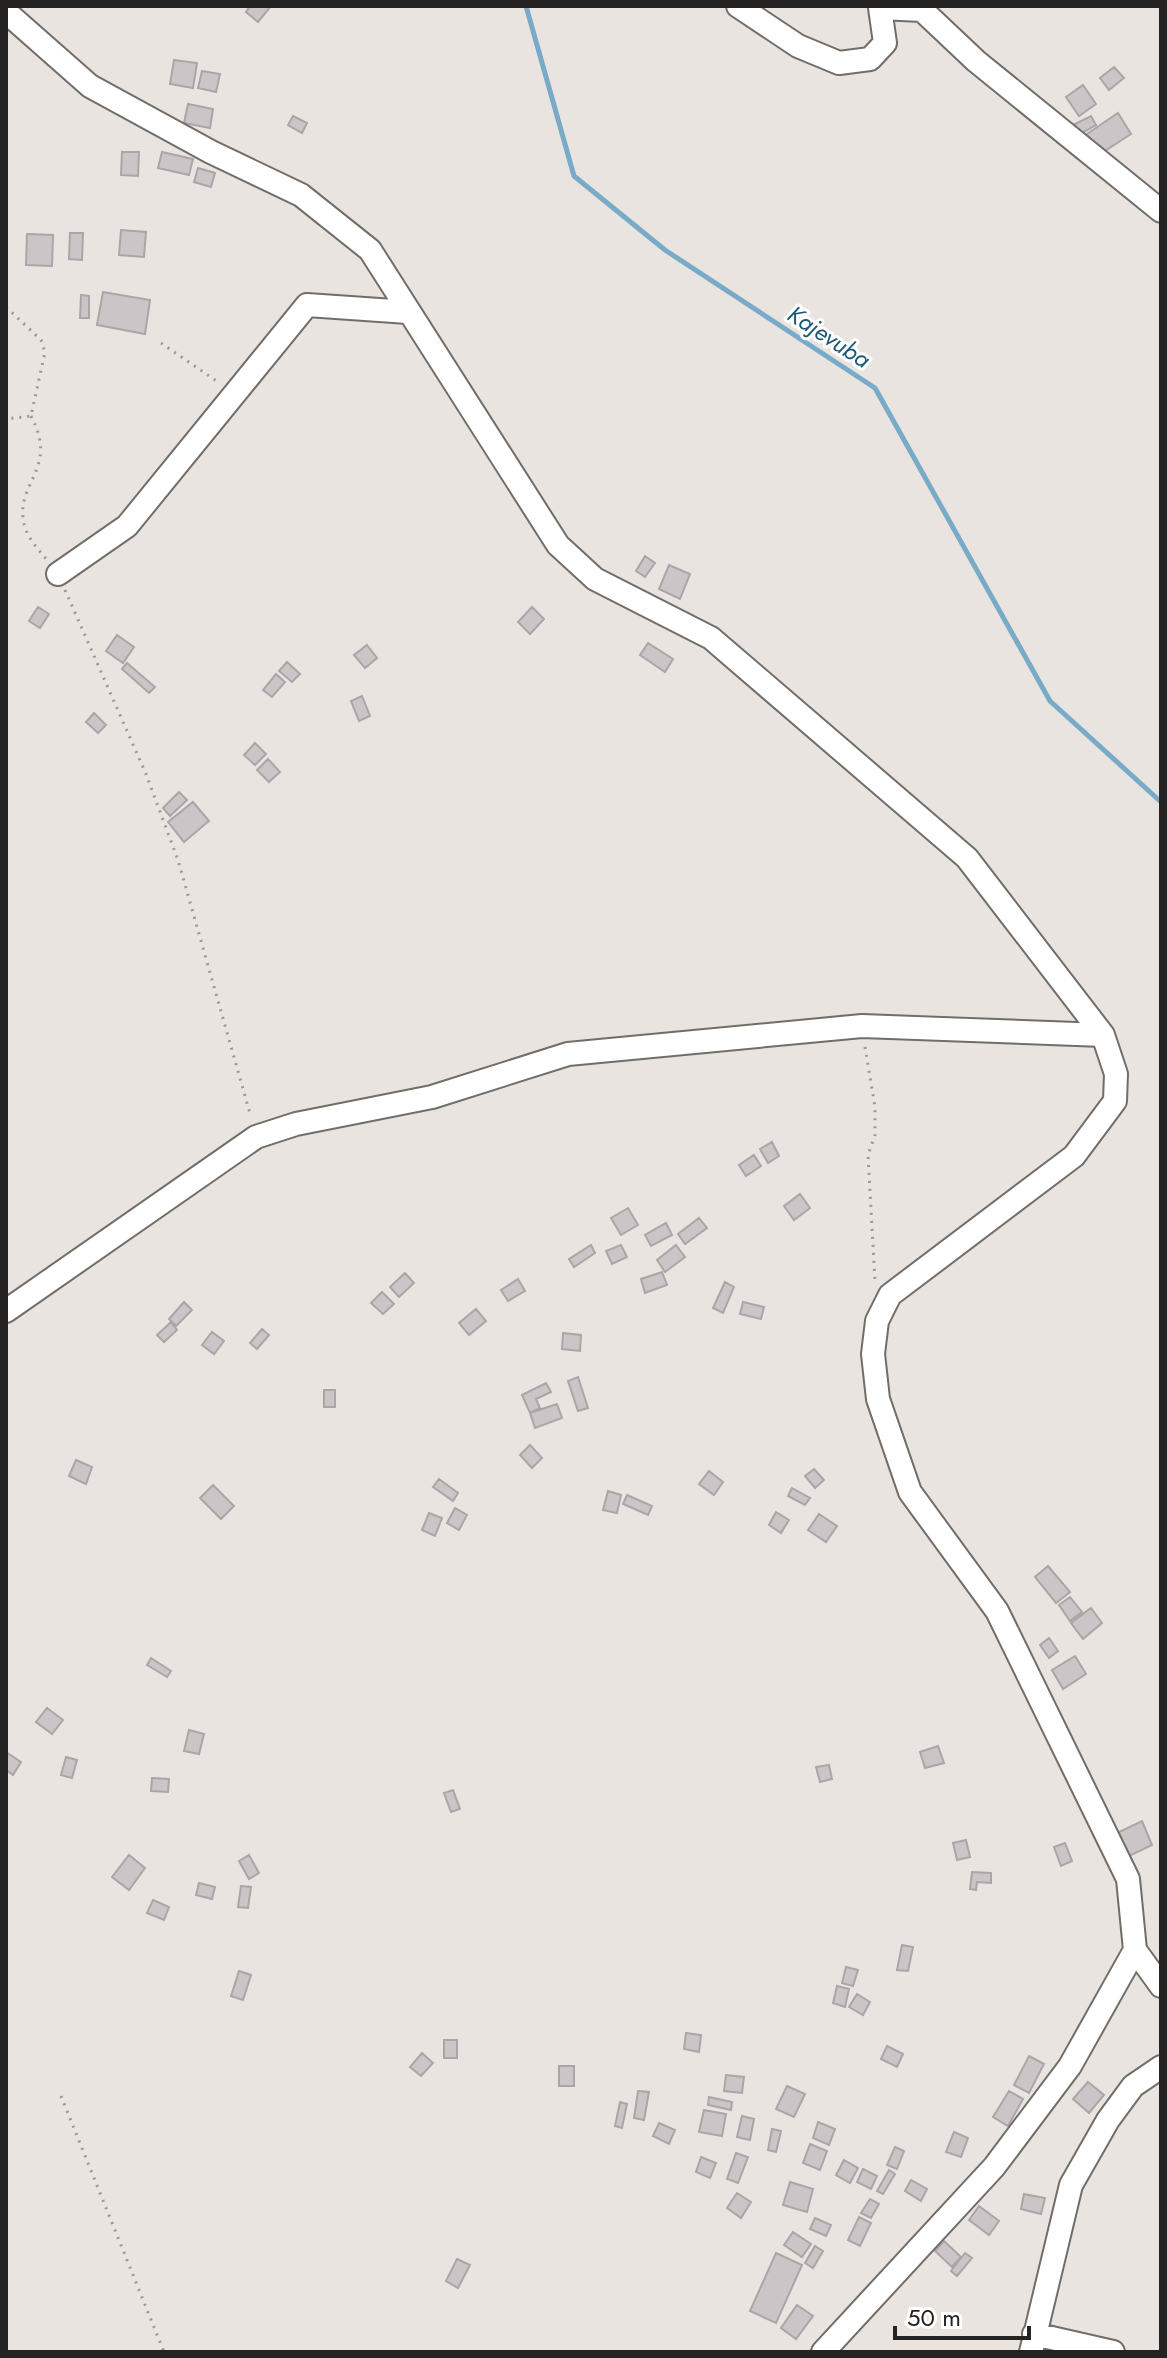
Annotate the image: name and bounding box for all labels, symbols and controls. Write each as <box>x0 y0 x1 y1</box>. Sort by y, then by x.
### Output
water label: Kajevuba <box>781 297 878 377</box>
scale bar <box>895 2290 1029 2340</box>
text: 50 m <box>907 2300 961 2335</box>

